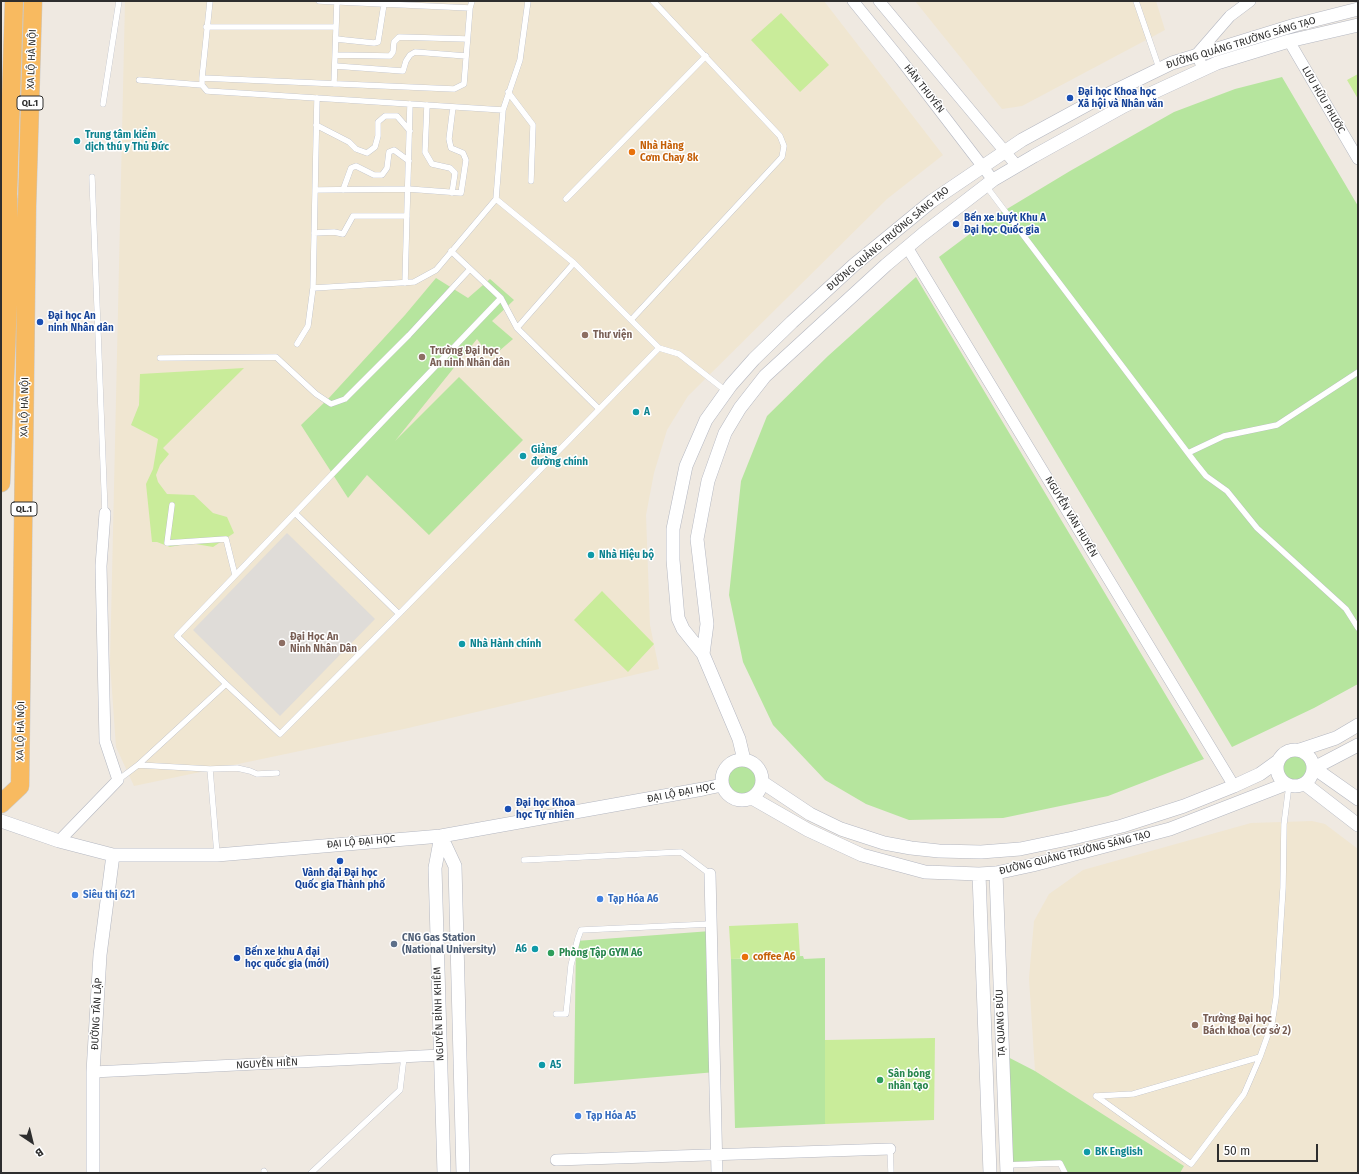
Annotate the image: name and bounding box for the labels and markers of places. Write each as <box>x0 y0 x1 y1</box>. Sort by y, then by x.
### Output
place label: Đại học Khoa học Xã hội và Nhân văn <box>1078 86 1163 110</box>
marker: Đại học Khoa học Xã hội và Nhân văn <box>1065 93 1075 103</box>
place label: Trung tâm kiểm dịch thú y Thủ Đức <box>85 129 169 152</box>
marker: Trung tâm kiểm dịch thú y Thủ Đức <box>72 136 82 146</box>
place label: Nhà Hàng Cơm Chay 8k <box>640 140 698 164</box>
marker: Nhà Hàng Cơm Chay 8k <box>627 147 637 157</box>
place label: Bến xe buýt Khu A Đại học Quốc gia <box>964 212 1046 236</box>
marker: Bến xe buýt Khu A Đại học Quốc gia <box>951 219 961 229</box>
place label: Đại học An ninh Nhân dân <box>48 310 114 334</box>
marker: Đại học An ninh Nhân dân <box>35 317 45 327</box>
place label: Thư viện <box>593 329 632 341</box>
marker: Thư viện <box>580 330 590 340</box>
place label: Trường Đại học An ninh Nhân dân <box>430 345 510 368</box>
marker: Trường Đại học An ninh Nhân dân <box>417 352 427 362</box>
place label: A <box>644 406 650 418</box>
marker: A <box>631 407 641 417</box>
place label: Giảng đường chính <box>531 444 588 468</box>
marker: Giảng đường chính <box>518 451 528 461</box>
place label: Nhà Hiệu bộ <box>599 549 654 561</box>
marker: Nhà Hiệu bộ <box>586 550 596 560</box>
place label: Đại Học An Ninh Nhân Dân <box>290 631 357 654</box>
marker: Đại Học An Ninh Nhân Dân <box>277 638 287 648</box>
place label: Nhà Hành chính <box>470 638 541 650</box>
marker: Nhà Hành chính <box>457 639 467 649</box>
place label: Đại học Khoa học Tự nhiên <box>516 797 575 820</box>
marker: Đại học Khoa học Tự nhiên <box>503 804 513 814</box>
marker: Vành đại Đại học Quốc gia Thành phố <box>335 856 345 866</box>
place label: Vành đại Đại học Quốc gia Thành phố <box>295 867 385 890</box>
place label: Siêu thị 621 <box>83 889 135 901</box>
marker: Siêu thị 621 <box>70 890 80 900</box>
place label: Tạp Hóa A6 <box>608 893 659 905</box>
marker: Tạp Hóa A6 <box>595 894 605 904</box>
place label: CNG Gas Station (National University) <box>402 932 496 956</box>
marker: CNG Gas Station (National University) <box>389 939 399 949</box>
place label: A6 <box>515 943 527 955</box>
marker: A6 <box>530 944 540 954</box>
place label: Bến xe khu A đại học quốc gia (mới) <box>245 946 329 970</box>
place label: Phòng Tập GYM A6 <box>559 947 642 959</box>
marker: Phòng Tập GYM A6 <box>546 948 556 958</box>
place label: coffee A6 <box>753 951 795 963</box>
marker: coffee A6 <box>740 952 750 962</box>
marker: Bến xe khu A đại học quốc gia (mới) <box>232 953 242 963</box>
place label: Trường Đại học Bách khoa (cơ sở 2) <box>1203 1013 1291 1036</box>
marker: Trường Đại học Bách khoa (cơ sở 2) <box>1190 1020 1200 1030</box>
place label: A5 <box>550 1059 561 1071</box>
marker: A5 <box>537 1060 547 1070</box>
place label: Sân bóng nhân tạo <box>888 1068 930 1092</box>
marker: Sân bóng nhân tạo <box>875 1075 885 1085</box>
place label: Tạp Hóa A5 <box>586 1110 636 1122</box>
marker: Tạp Hóa A5 <box>573 1111 583 1121</box>
place label: BK English <box>1095 1146 1143 1158</box>
marker: BK English <box>1082 1147 1092 1157</box>

